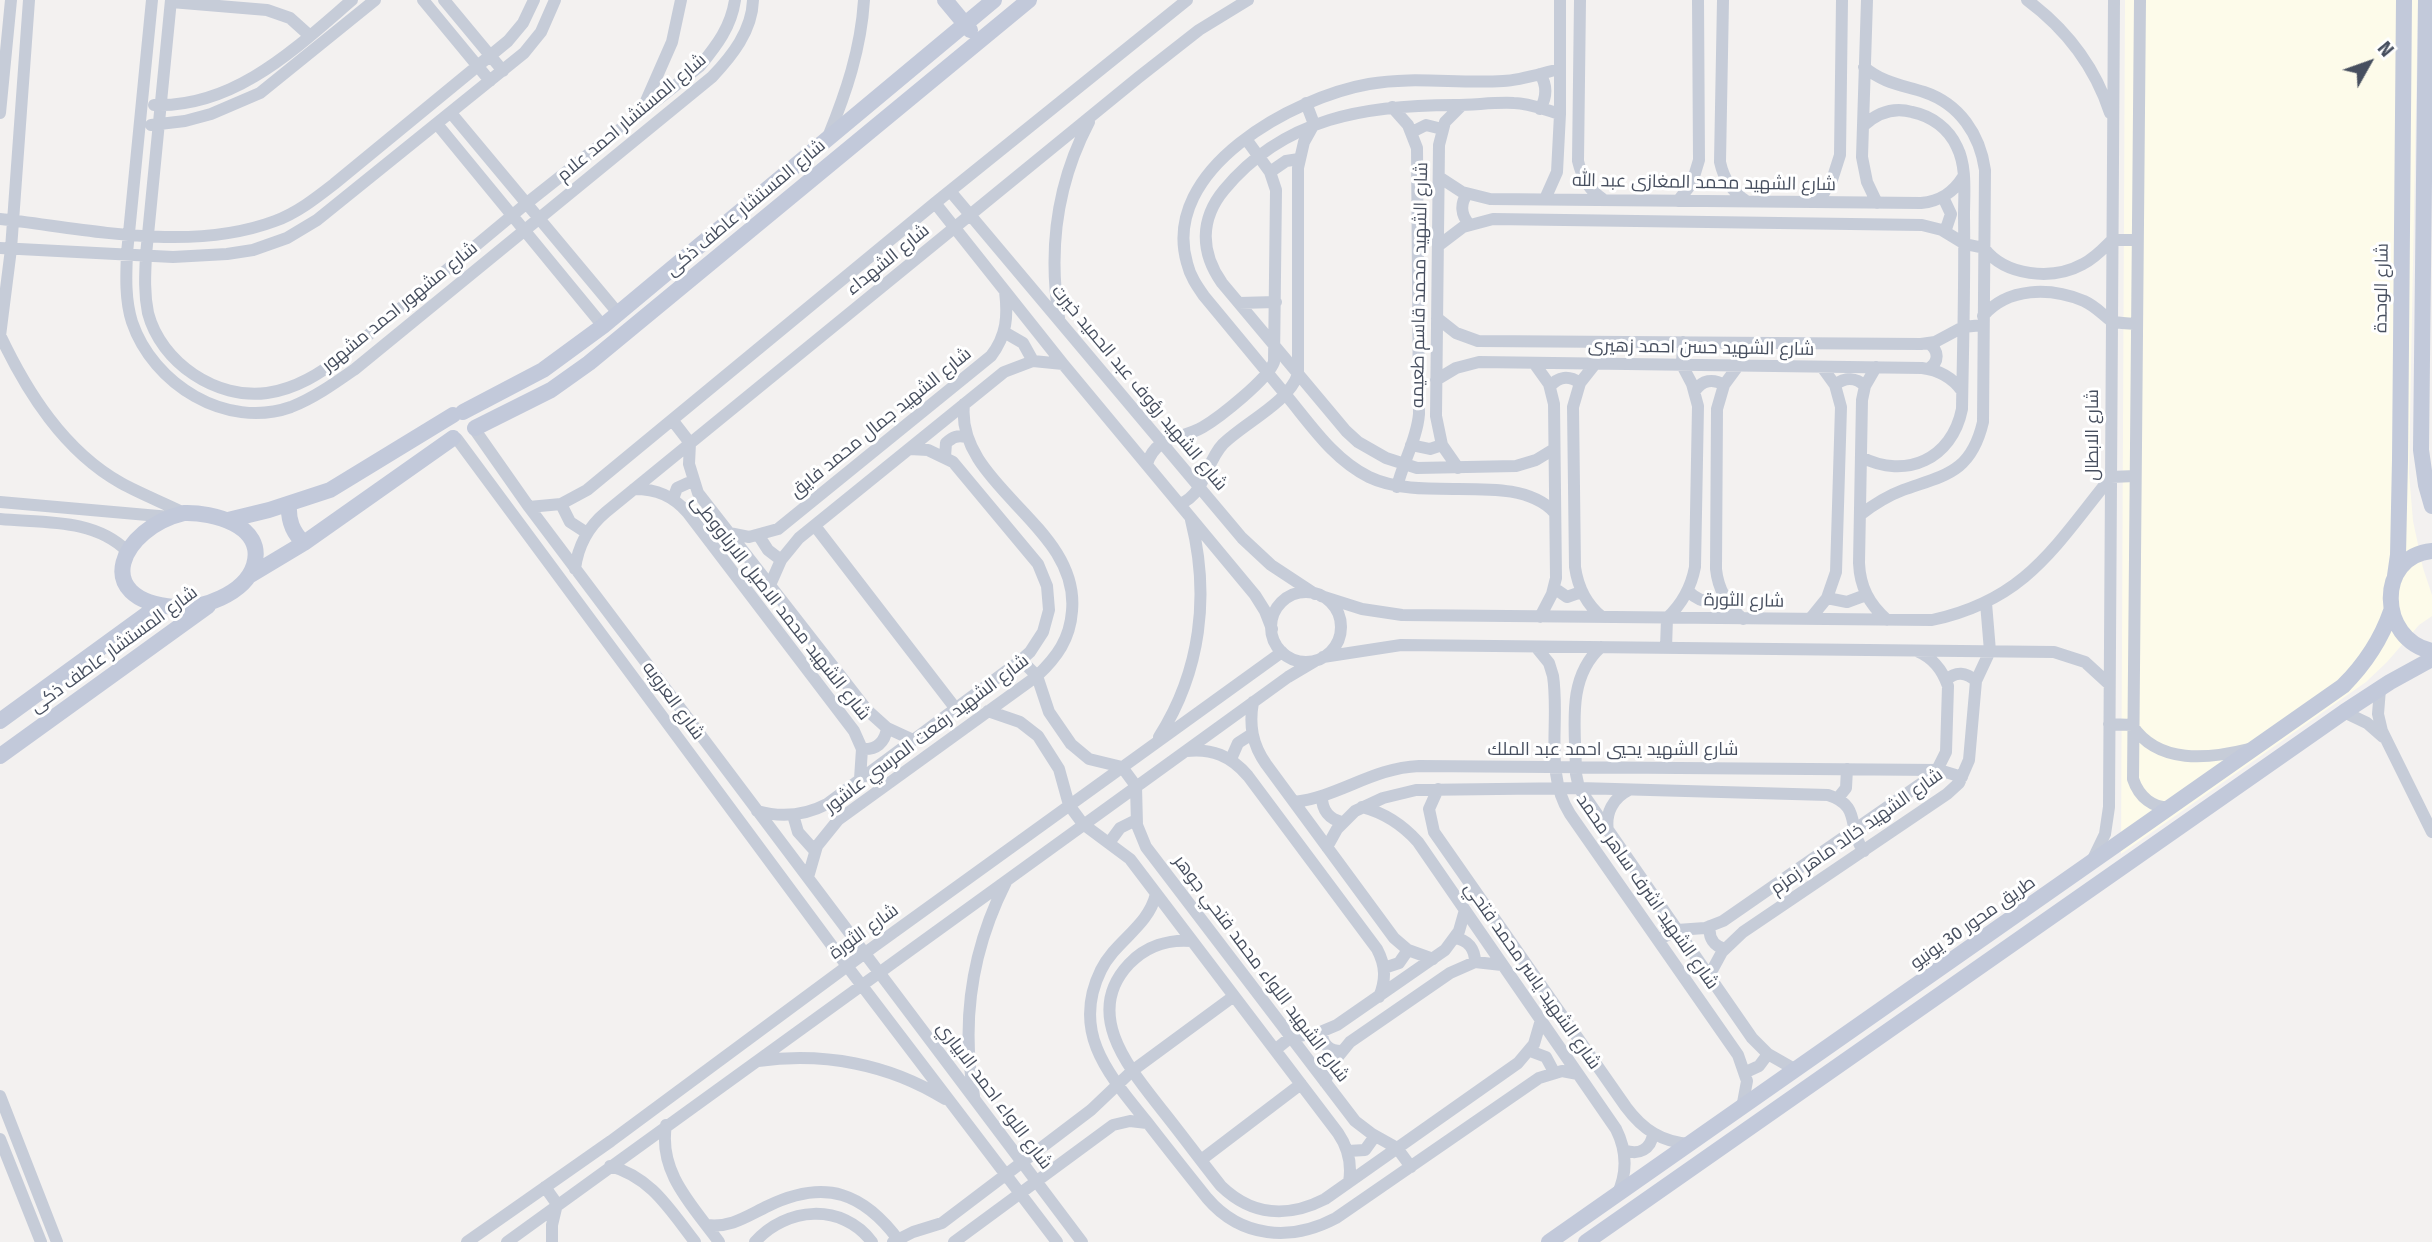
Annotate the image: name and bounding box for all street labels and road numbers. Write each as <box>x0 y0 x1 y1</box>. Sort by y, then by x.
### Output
street label: شارع المستشار احمد علام <box>553 49 711 187</box>
street label: شارع المستشار عاطف ذكى <box>662 135 830 281</box>
street label: شارع الشهيد محمد قاسم طعيمه <box>1407 162 1433 408</box>
street label: شارع الشهيد محمد المغازى عبد الله <box>1572 170 1836 196</box>
street label: شارع الشهداء <box>842 220 934 300</box>
street label: شارع مشهور احمد مشهور <box>318 238 482 376</box>
street label: شارع الوحدة <box>2370 243 2394 333</box>
street label: شارع الشهيد رؤوف عبد الحميد خيرت <box>1047 281 1231 495</box>
street label: شارع الشهيد حسن احمد زهيرى <box>1588 335 1814 361</box>
street label: شارع الشهيد جمال محمد فايق <box>786 343 976 503</box>
street label: شارع الابطال <box>2082 389 2104 481</box>
street label: شارع الشهيد محمد الاصيل الارناووطى <box>685 491 875 725</box>
street label: شارع المستشار عاطف ذكى <box>26 582 202 718</box>
street label: شارع الثورة <box>1704 590 1784 612</box>
street label: شارع الشهيد رفعت المرسي عاشور <box>821 650 1033 818</box>
street label: شارع العروبه <box>637 658 709 744</box>
street label: شارع الشهيد يحيي احمد عبد الملك <box>1488 739 1738 761</box>
street label: شارع الشهيد خالد ماهر زمزم <box>1767 764 1947 900</box>
street label: شارع الشهيد اشرف ساهر محمد <box>1571 790 1723 994</box>
street label: شارع الشهيد اللواء محمد فتحي جوهر <box>1169 851 1353 1087</box>
street label: طريق محور 30 يونيو <box>1906 872 2040 974</box>
street label: شارع الشهيد ياسر محمد فتحي <box>1459 878 1605 1074</box>
street label: شارع الثورة <box>825 900 903 964</box>
street label: شارع اللواء احمد الابياري <box>932 1018 1056 1174</box>

